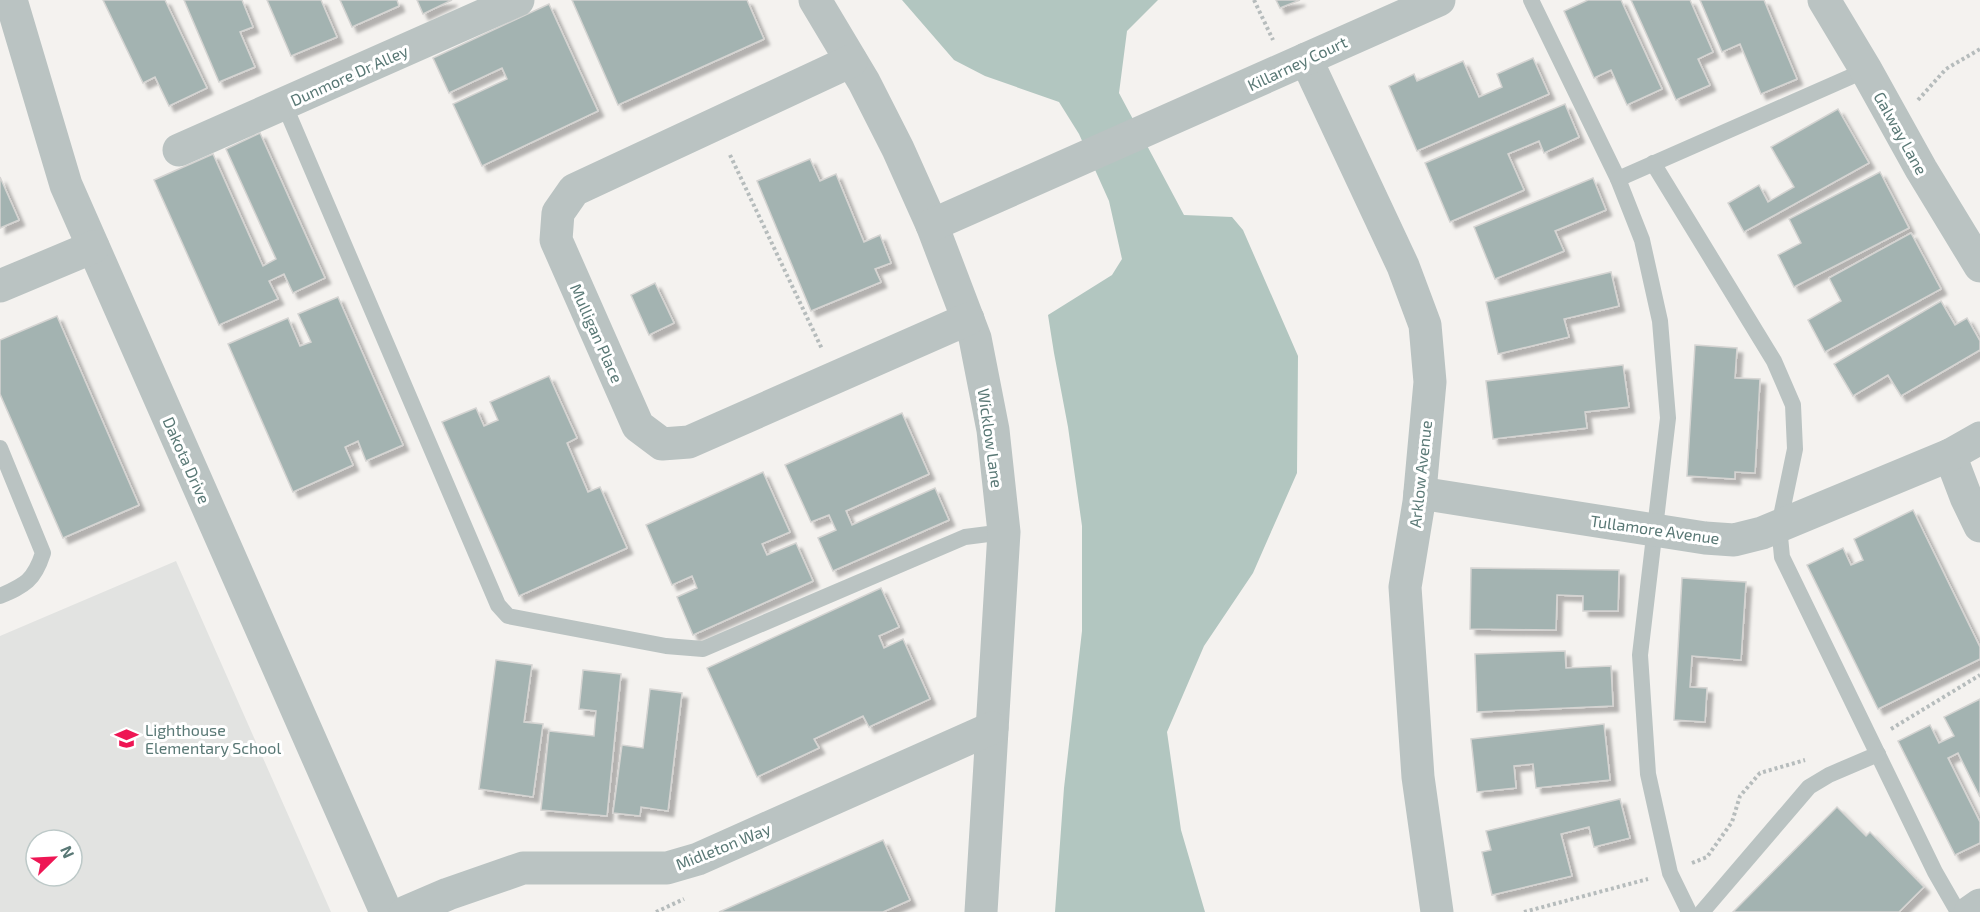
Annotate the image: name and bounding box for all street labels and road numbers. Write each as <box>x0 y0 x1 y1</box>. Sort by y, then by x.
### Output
street label: Killarney Court <box>1244 32 1350 94</box>
street label: Dunmore Dr Alley <box>287 40 411 109</box>
street label: Galway Lane <box>1870 88 1932 178</box>
street label: Mulligan Place <box>567 281 627 385</box>
street label: Wicklow Lane <box>975 387 1007 489</box>
street label: Dakota Drive <box>159 414 215 506</box>
street label: Arklow Avenue <box>1405 419 1435 529</box>
street label: Tullamore Avenue <box>1589 511 1721 547</box>
street label: Midleton Way <box>673 818 774 874</box>

